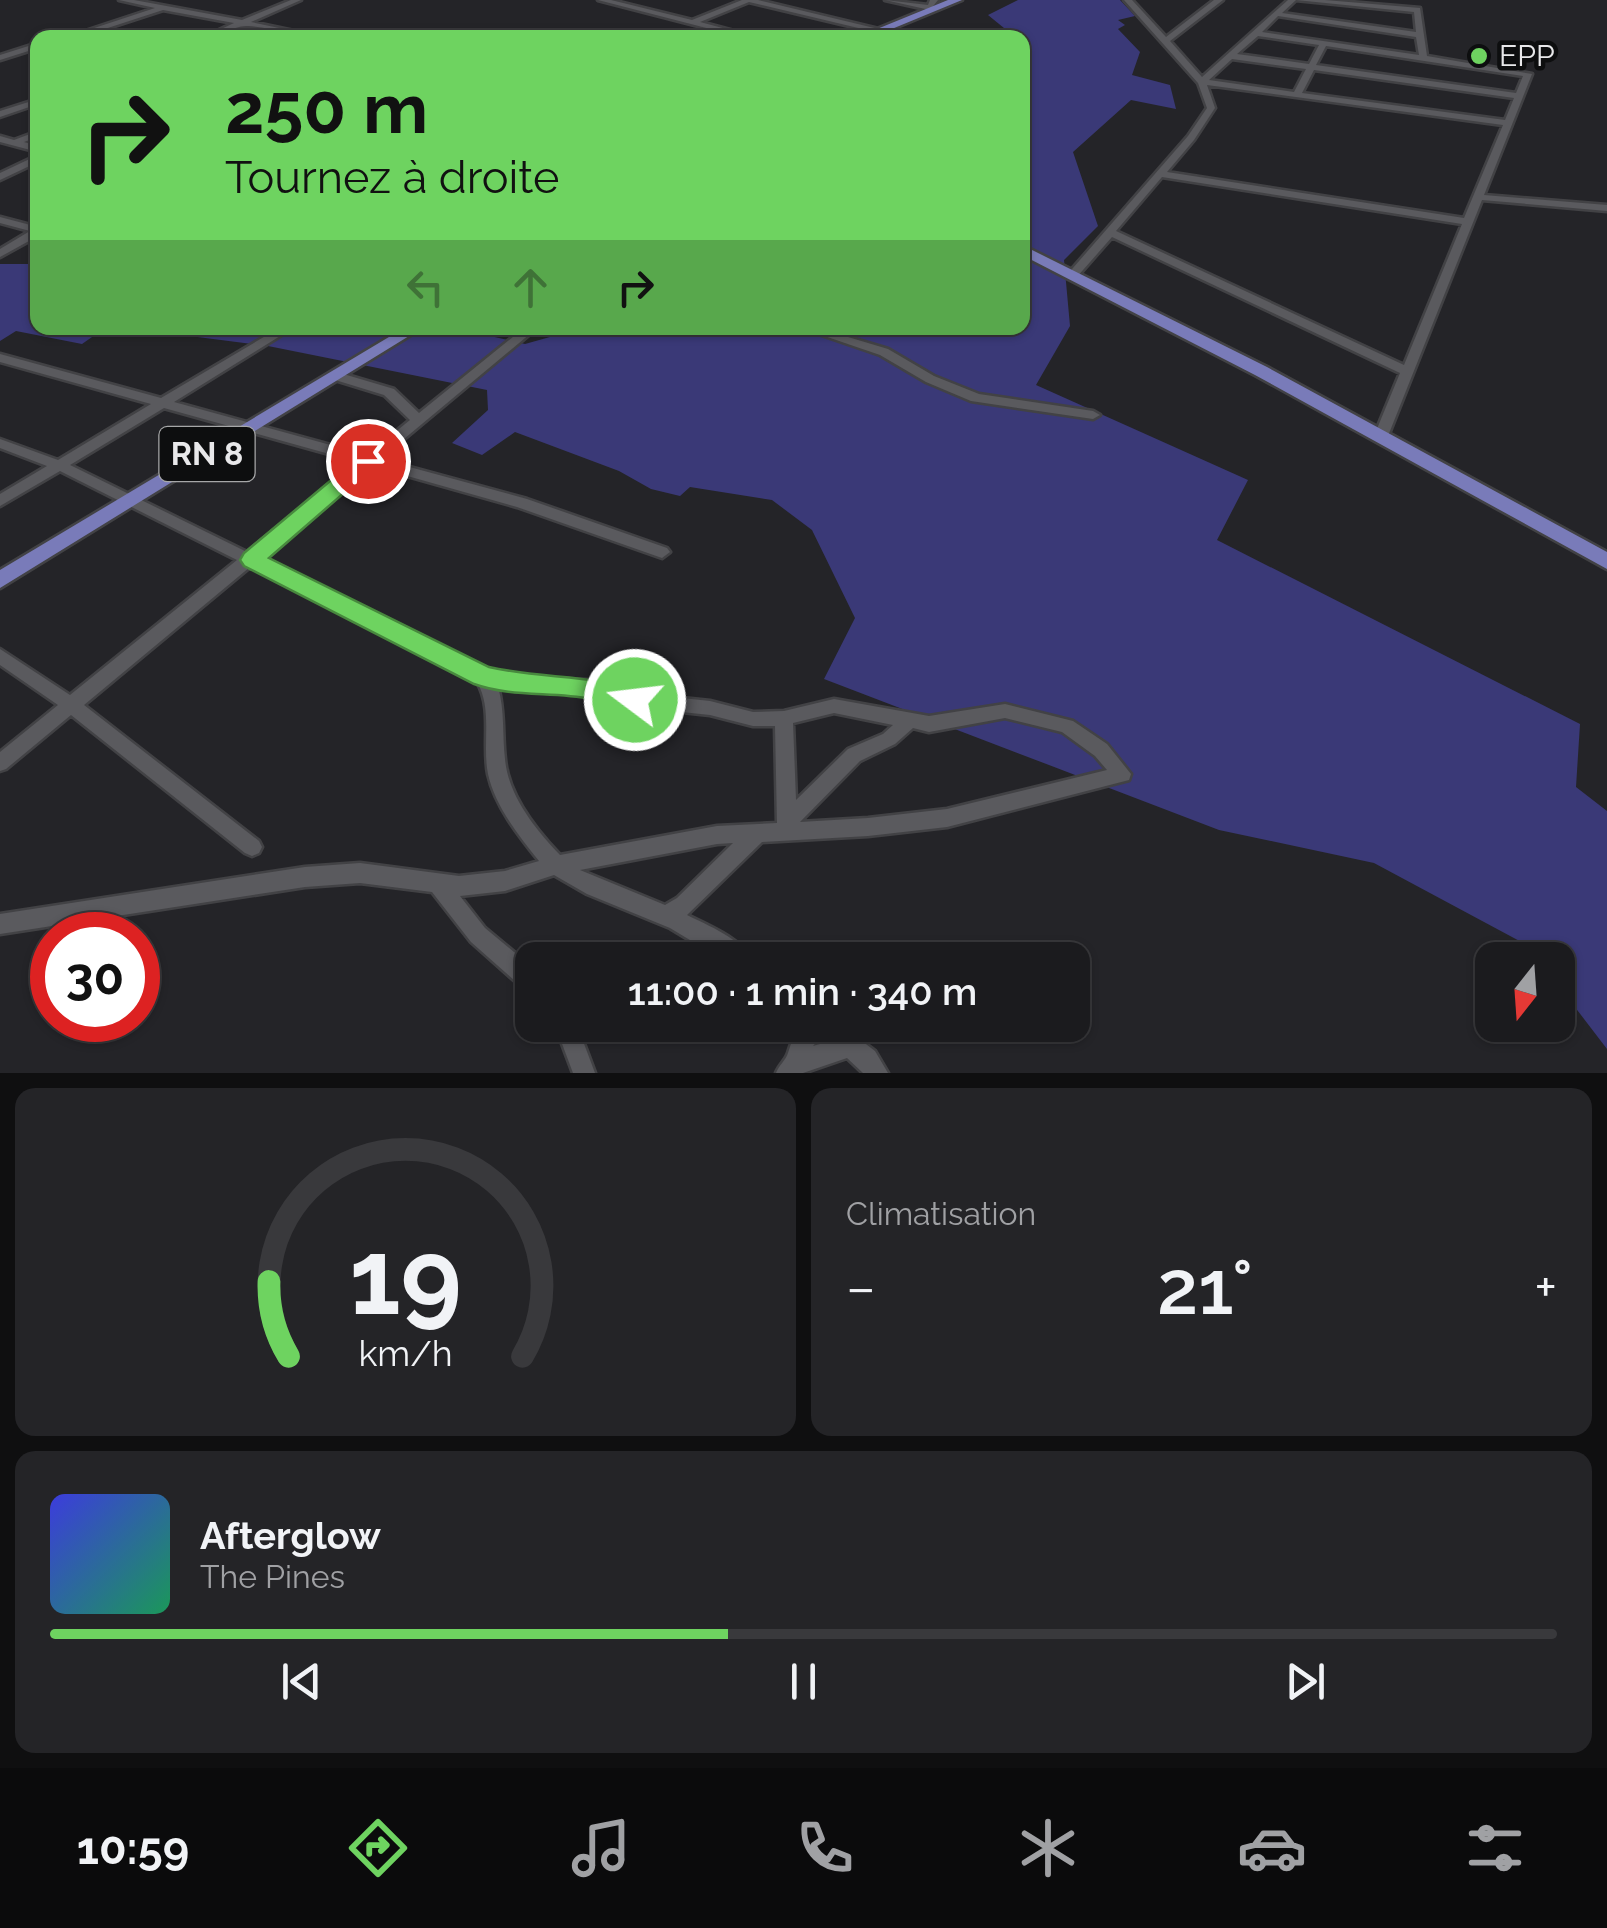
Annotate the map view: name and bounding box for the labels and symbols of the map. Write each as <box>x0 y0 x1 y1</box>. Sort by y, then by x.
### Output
place label: EPP <box>1499 38 1555 73</box>
marker: EPP <box>1468 45 1490 67</box>
pin <box>326 419 411 504</box>
road number: RN 8 <box>160 427 254 481</box>
position arrow <box>583 648 687 752</box>
speed limit sign: 30 <box>30 912 160 1042</box>
north arrow <box>1475 942 1575 1042</box>

